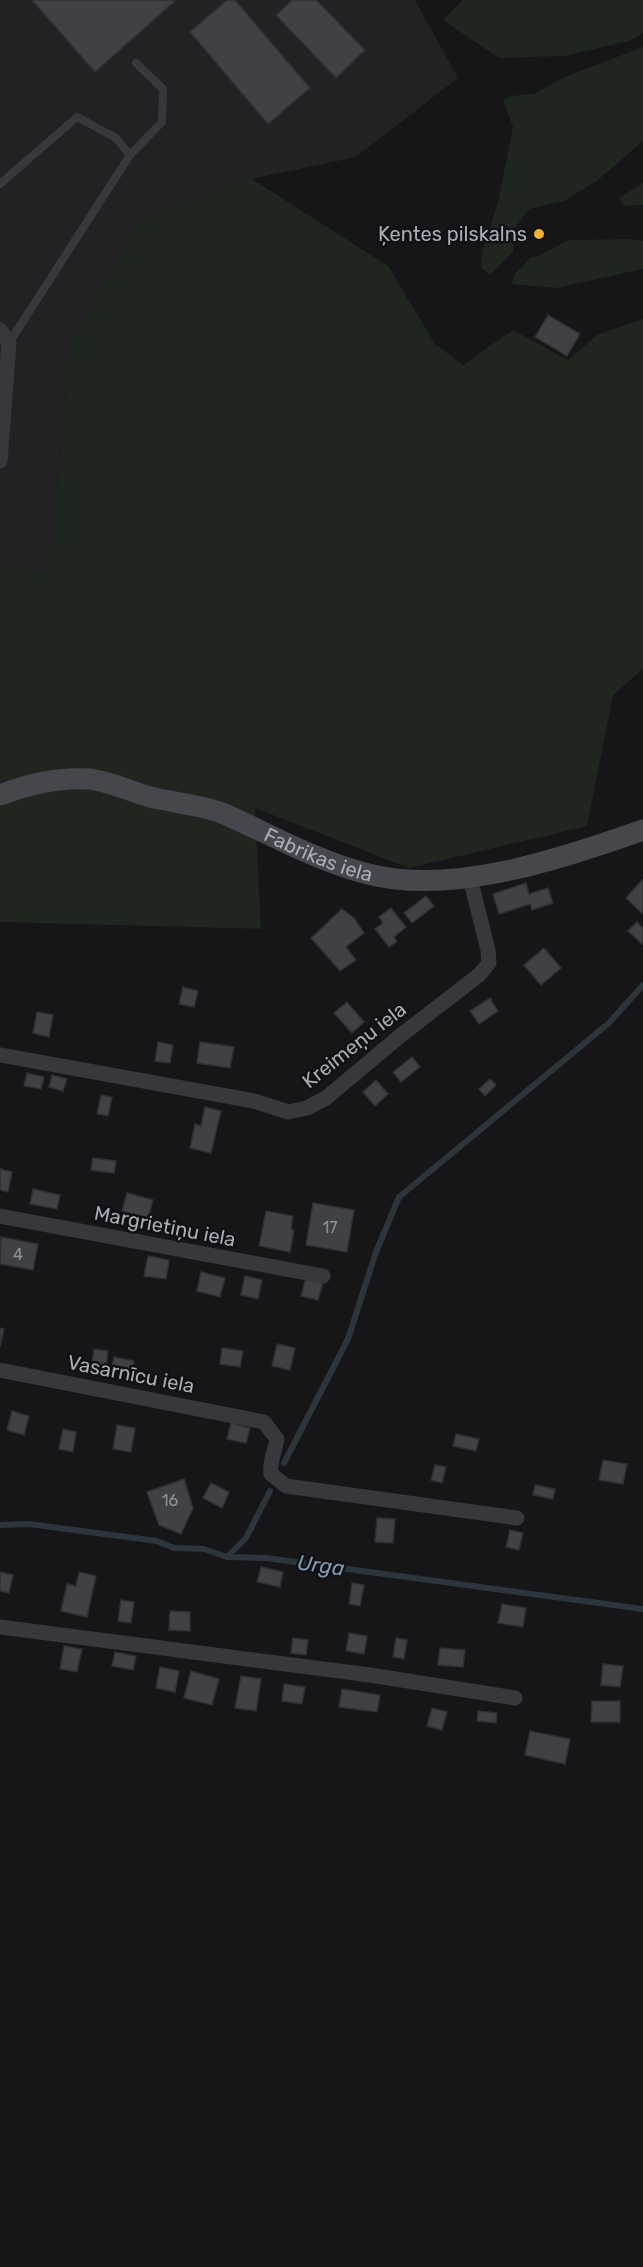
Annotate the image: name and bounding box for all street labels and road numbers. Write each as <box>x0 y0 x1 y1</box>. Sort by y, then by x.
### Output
street label: Fabrikas iela <box>260 822 375 887</box>
street label: Kreimeņu iela <box>297 997 411 1093</box>
street label: Margrietiņu iela <box>92 1201 238 1251</box>
street label: Vasarnīcu iela <box>66 1350 196 1398</box>

